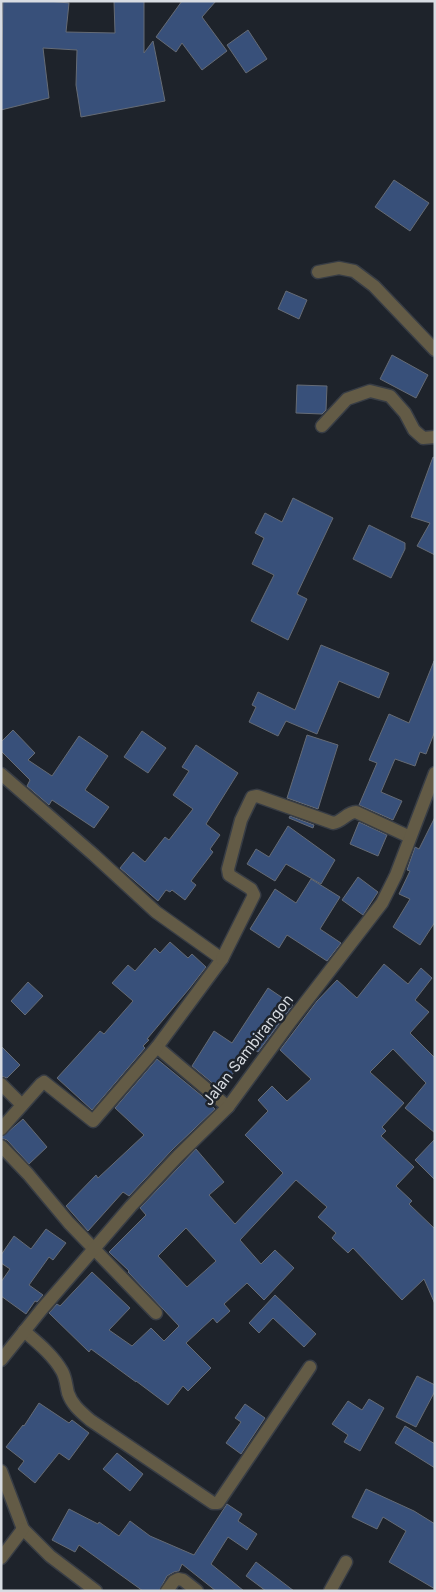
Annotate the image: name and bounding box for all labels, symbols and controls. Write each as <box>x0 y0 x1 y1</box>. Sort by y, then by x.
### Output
street label: Jalan Sambirangon <box>198 990 297 1109</box>

